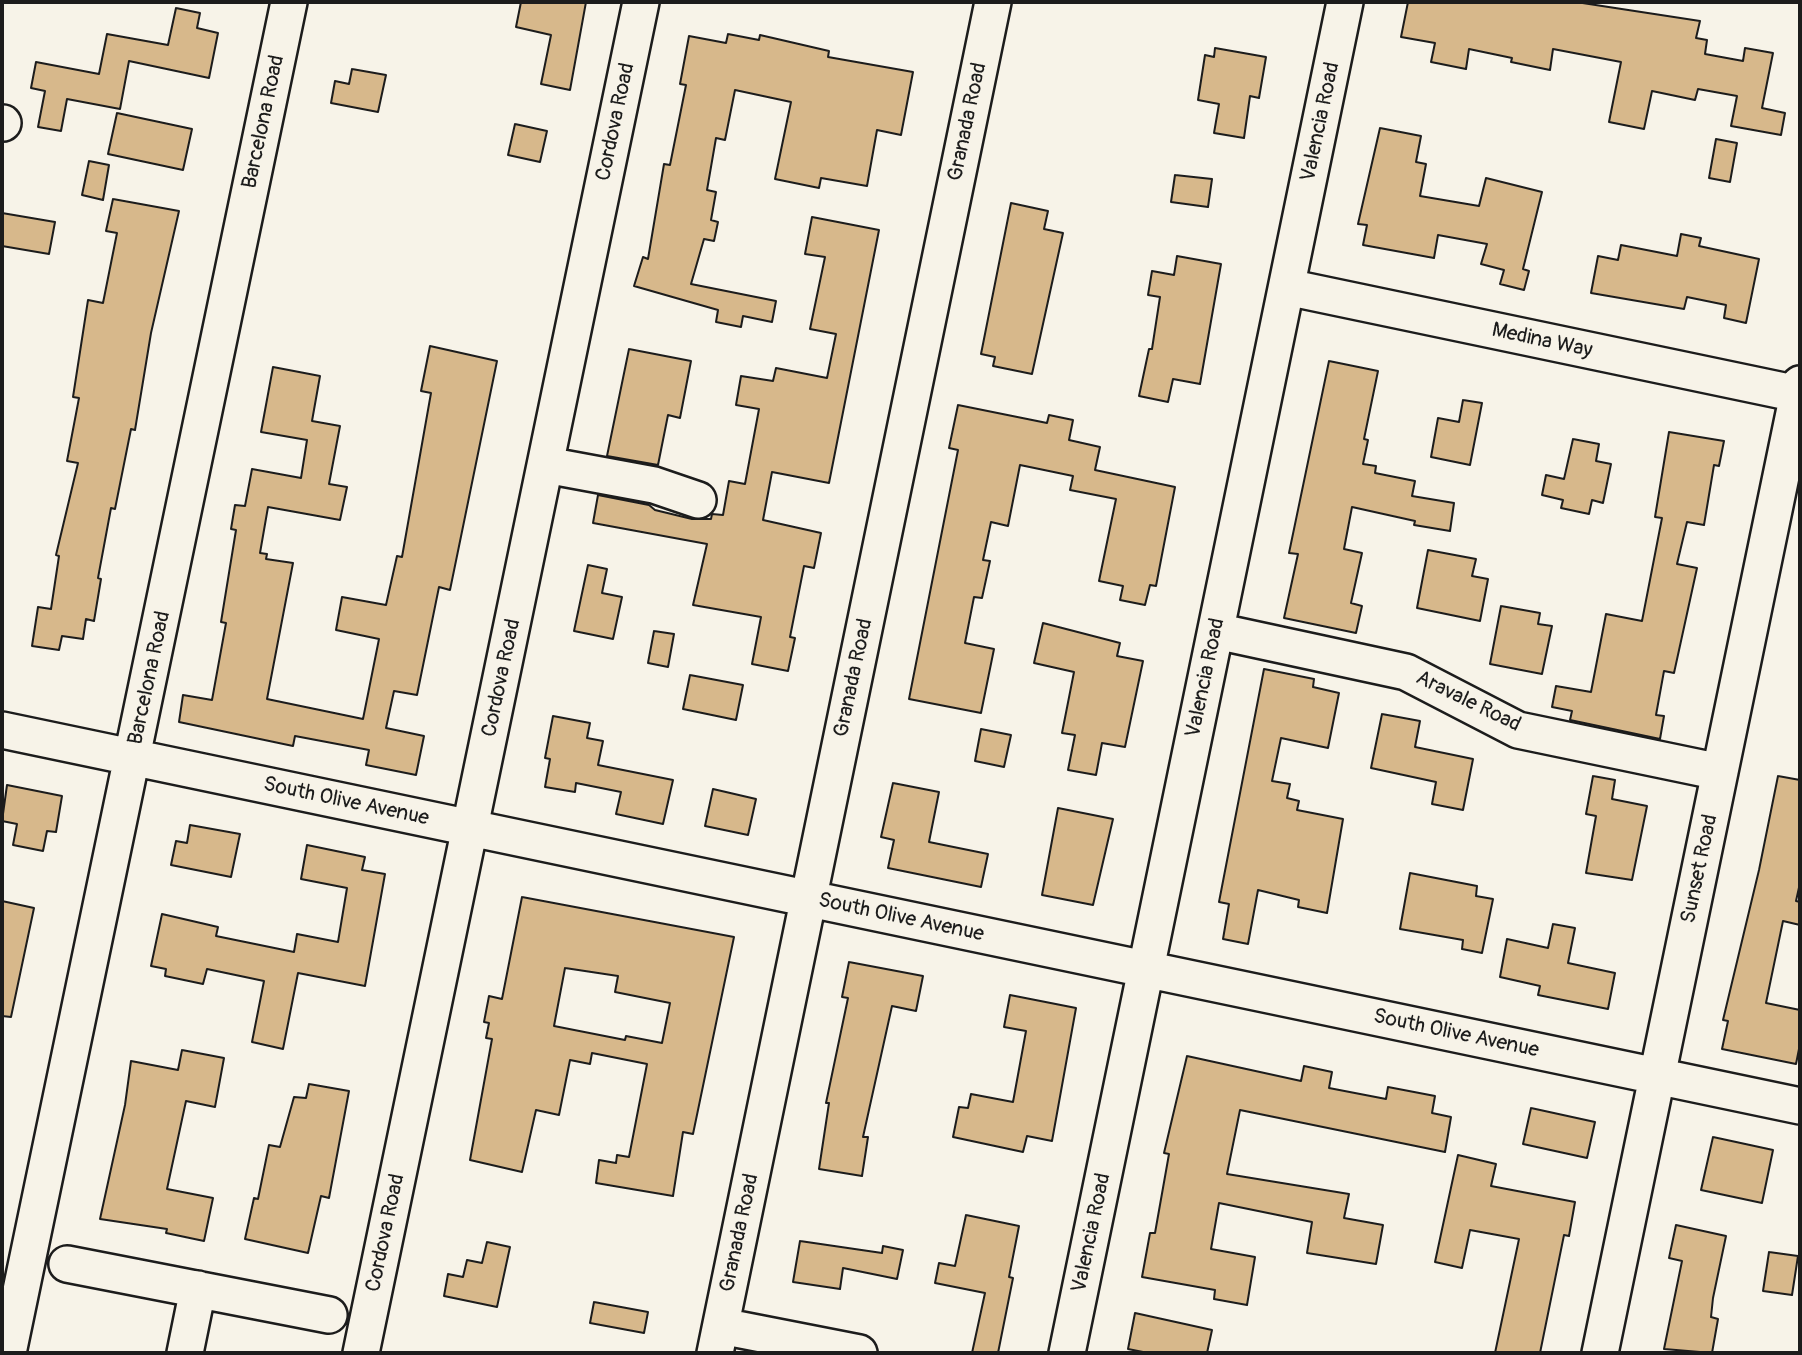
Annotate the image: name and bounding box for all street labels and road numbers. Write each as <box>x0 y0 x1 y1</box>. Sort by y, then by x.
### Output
street label: Barcelona Road <box>238 53 290 191</box>
street label: Valencia Road <box>1296 60 1346 184</box>
street label: Cordova Road <box>591 61 641 183</box>
street label: Granada Road <box>943 61 993 183</box>
street label: Medina Way <box>1489 318 1595 364</box>
street label: Barcelona Road <box>124 609 176 747</box>
street label: Valencia Road <box>1181 616 1231 740</box>
street label: Cordova Road <box>477 617 527 739</box>
street label: Granada Road <box>829 617 879 739</box>
street label: Aravale Road <box>1411 666 1525 738</box>
street label: South Olive Avenue <box>261 772 431 832</box>
street label: Sunset Road <box>1676 812 1724 926</box>
street label: South Olive Avenue <box>816 888 986 948</box>
street label: South Olive Avenue <box>1371 1004 1541 1064</box>
street label: Valencia Road <box>1067 1171 1117 1295</box>
street label: Cordova Road <box>361 1172 411 1294</box>
street label: Granada Road <box>715 1172 765 1294</box>

